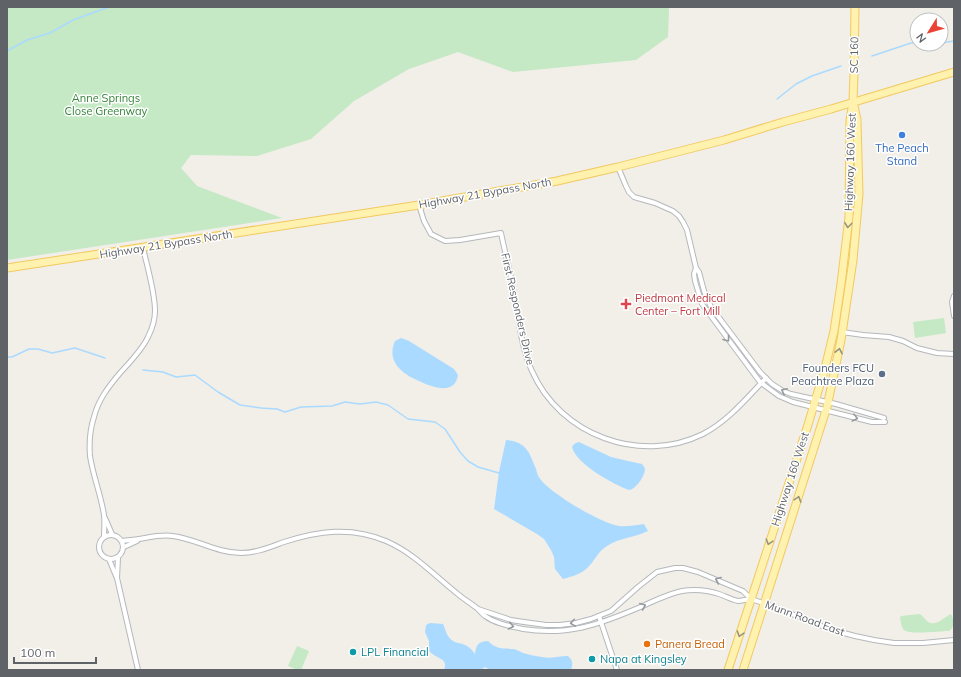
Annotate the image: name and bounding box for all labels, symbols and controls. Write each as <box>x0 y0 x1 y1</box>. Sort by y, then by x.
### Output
north arrow <box>909 12 949 52</box>
text: N <box>913 30 929 46</box>
street label: SC 160 <box>847 36 861 74</box>
park label: Anne Springs Close Greenway <box>65 91 148 118</box>
street label: Highway 160 West <box>841 113 859 211</box>
marker: The Peach Stand <box>897 130 907 140</box>
place label: The Peach Stand <box>875 141 929 168</box>
street label: Highway 21 Bypass North <box>418 174 552 212</box>
one-way arrow <box>844 222 853 228</box>
street label: Highway 21 Bypass North <box>99 227 233 261</box>
street label: First Responders Drive <box>498 252 538 366</box>
place label: Piedmont Medical Center – Fort Mill <box>635 291 726 318</box>
marker: Piedmont Medical Center – Fort Mill <box>620 298 632 310</box>
one-way arrow <box>723 335 730 342</box>
one-way arrow <box>834 348 842 354</box>
place label: Founders FCU Peachtree Plaza <box>791 361 874 388</box>
marker: Founders FCU Peachtree Plaza <box>877 369 887 379</box>
one-way arrow <box>780 388 788 395</box>
one-way arrow <box>852 413 858 421</box>
street label: Highway 160 West <box>768 430 812 528</box>
one-way arrow <box>793 496 802 503</box>
one-way arrow <box>766 538 774 545</box>
one-way arrow <box>714 576 721 584</box>
street label: Munn Road East <box>763 597 847 639</box>
one-way arrow <box>638 603 646 611</box>
one-way arrow <box>570 618 577 627</box>
one-way arrow <box>508 622 514 630</box>
one-way arrow <box>736 631 744 638</box>
place label: Panera Bread <box>655 637 725 651</box>
scale bar <box>14 639 96 665</box>
marker: Panera Bread <box>642 639 652 649</box>
text: 100 m <box>20 645 55 660</box>
place label: LPL Financial <box>361 645 429 659</box>
marker: LPL Financial <box>348 647 358 657</box>
place label: Napa at Kingsley <box>600 652 687 666</box>
marker: Napa at Kingsley <box>587 654 597 664</box>

